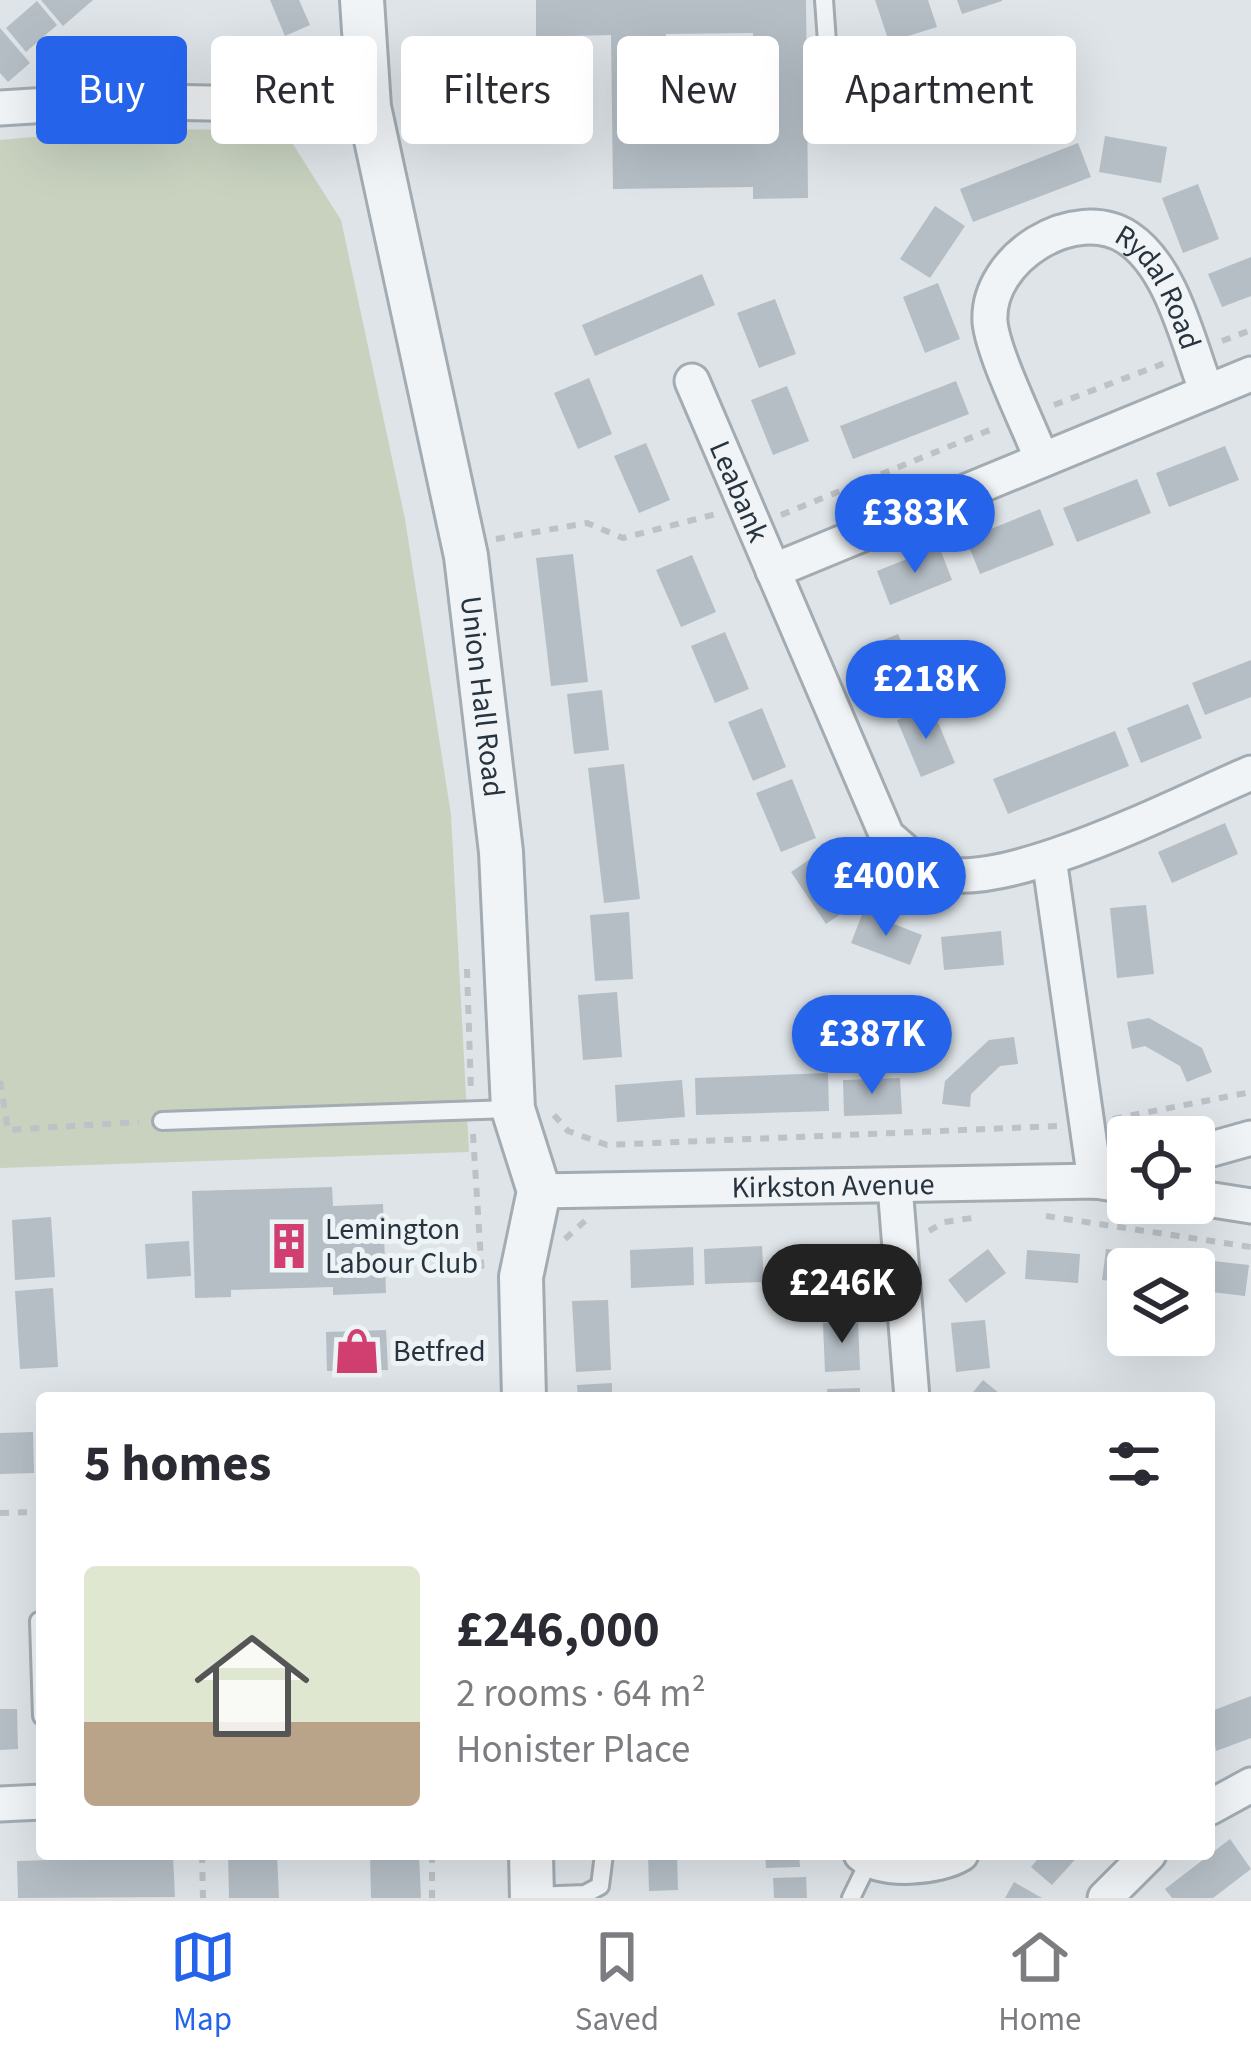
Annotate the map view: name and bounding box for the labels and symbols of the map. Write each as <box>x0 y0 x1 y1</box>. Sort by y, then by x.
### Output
street label: Rydal Road <box>1107 214 1212 355</box>
street label: Leabank <box>698 434 780 549</box>
pin: £383K <box>831 474 999 576</box>
street label: Union Hall Road <box>449 594 515 799</box>
pin: £218K <box>842 640 1010 742</box>
pin: £400K <box>802 837 970 939</box>
pin: £387K <box>788 995 956 1097</box>
street label: Kirkston Avenue <box>731 1163 935 1210</box>
place label: Lemington Labour Club <box>325 1208 478 1285</box>
building icon: Lemington Labour Club <box>264 1221 314 1271</box>
pin: £246K <box>758 1244 926 1346</box>
shop icon: Betfred <box>332 1326 382 1376</box>
place label: Betfred <box>393 1330 486 1373</box>

